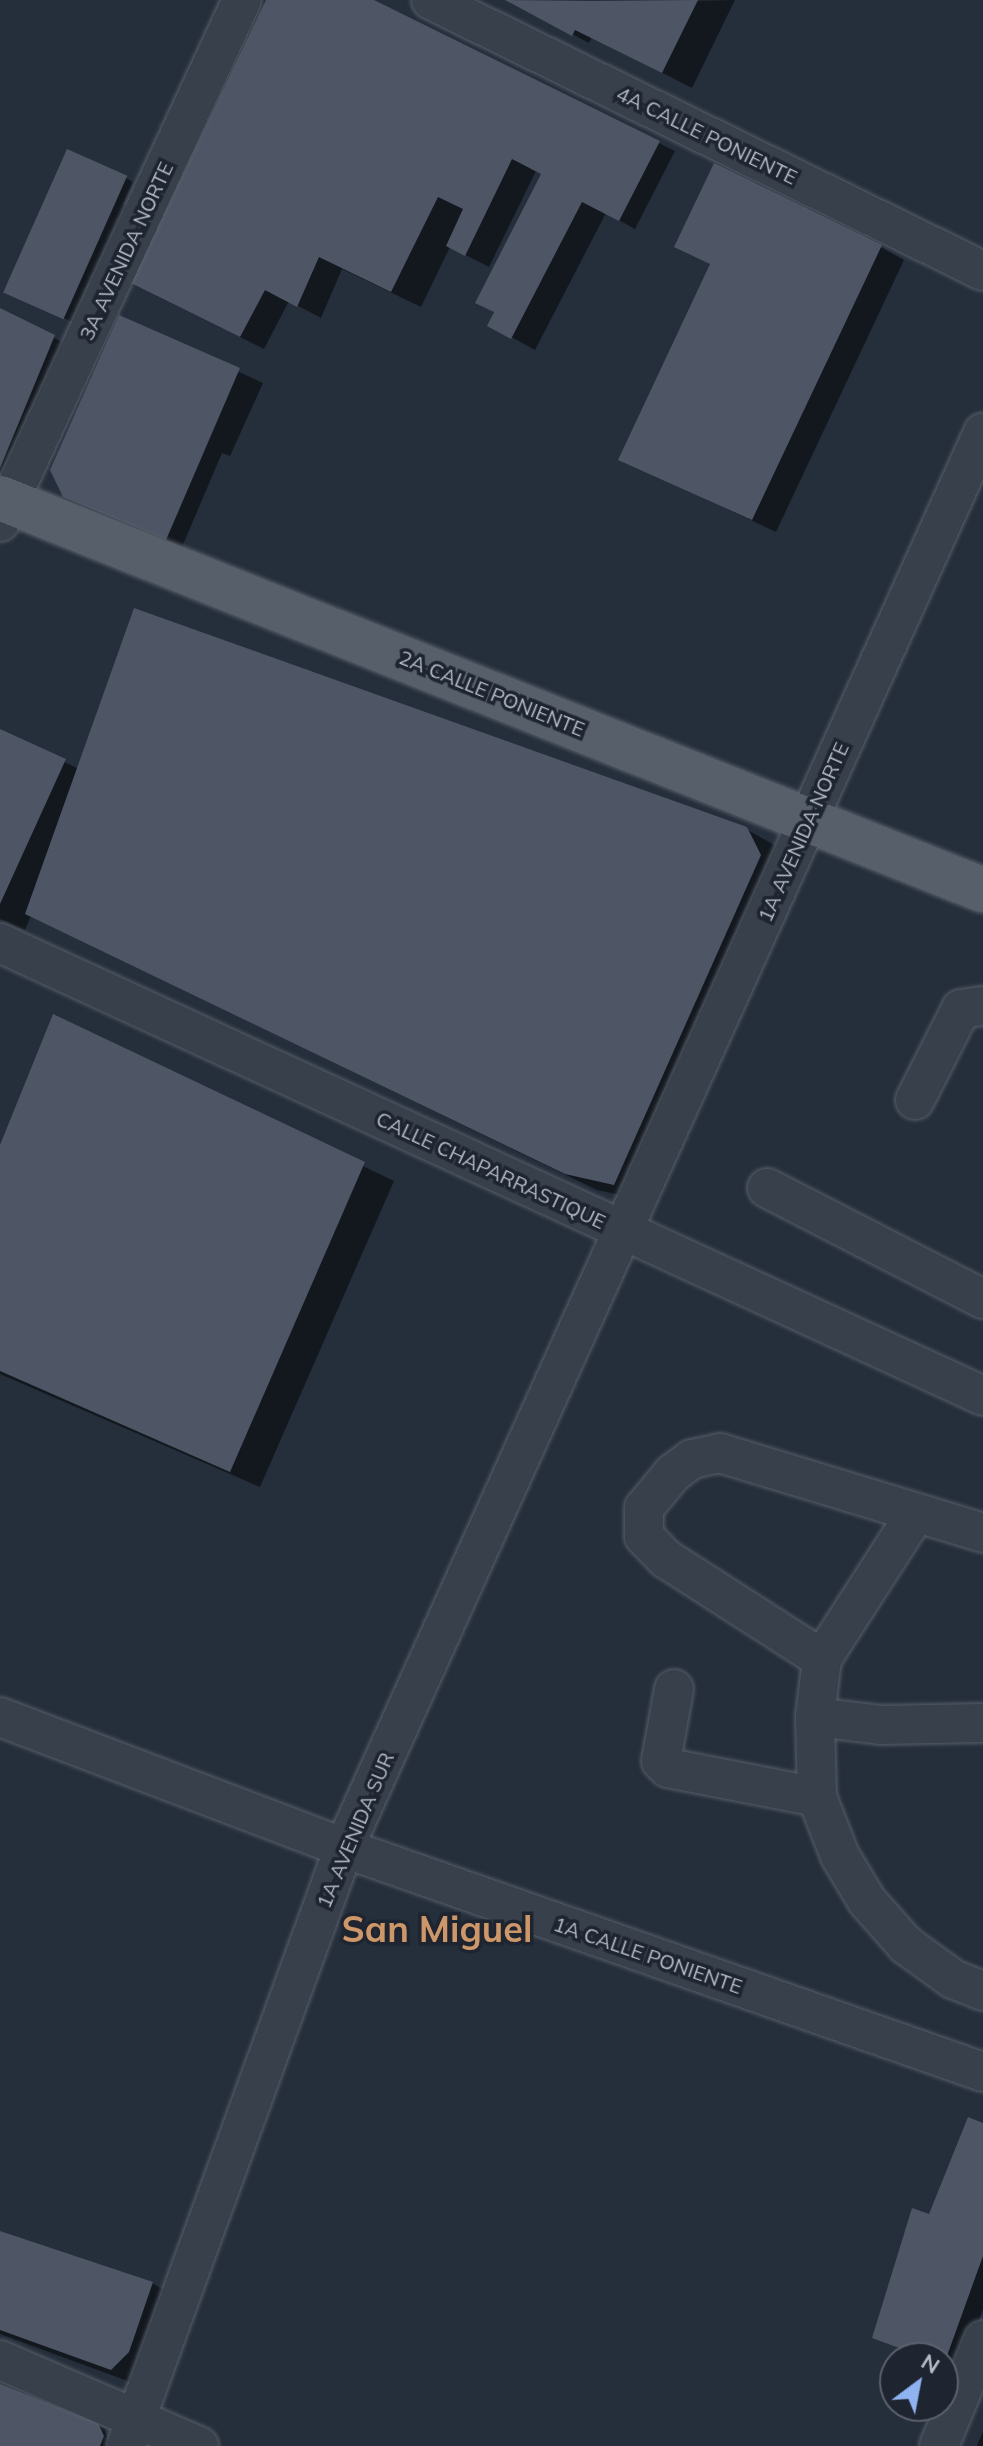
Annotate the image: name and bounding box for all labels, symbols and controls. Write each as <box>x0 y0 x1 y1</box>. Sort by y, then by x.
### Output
street label: 4A CALLE PONIENTE <box>613 81 801 189</box>
street label: 3A AVENIDA NORTE <box>74 158 178 344</box>
street label: 2A CALLE PONIENTE <box>396 645 588 741</box>
street label: 1A AVENIDA NORTE <box>753 739 853 925</box>
street label: CALLE CHAPARRASTIQUE <box>373 1106 609 1234</box>
street label: 1A AVENIDA SUR <box>311 1749 399 1911</box>
district label: San Miguel <box>342 1907 532 1951</box>
street label: 1A CALLE PONIENTE <box>551 1911 745 1999</box>
north arrow <box>879 2342 959 2422</box>
text: N <box>916 2347 945 2380</box>

